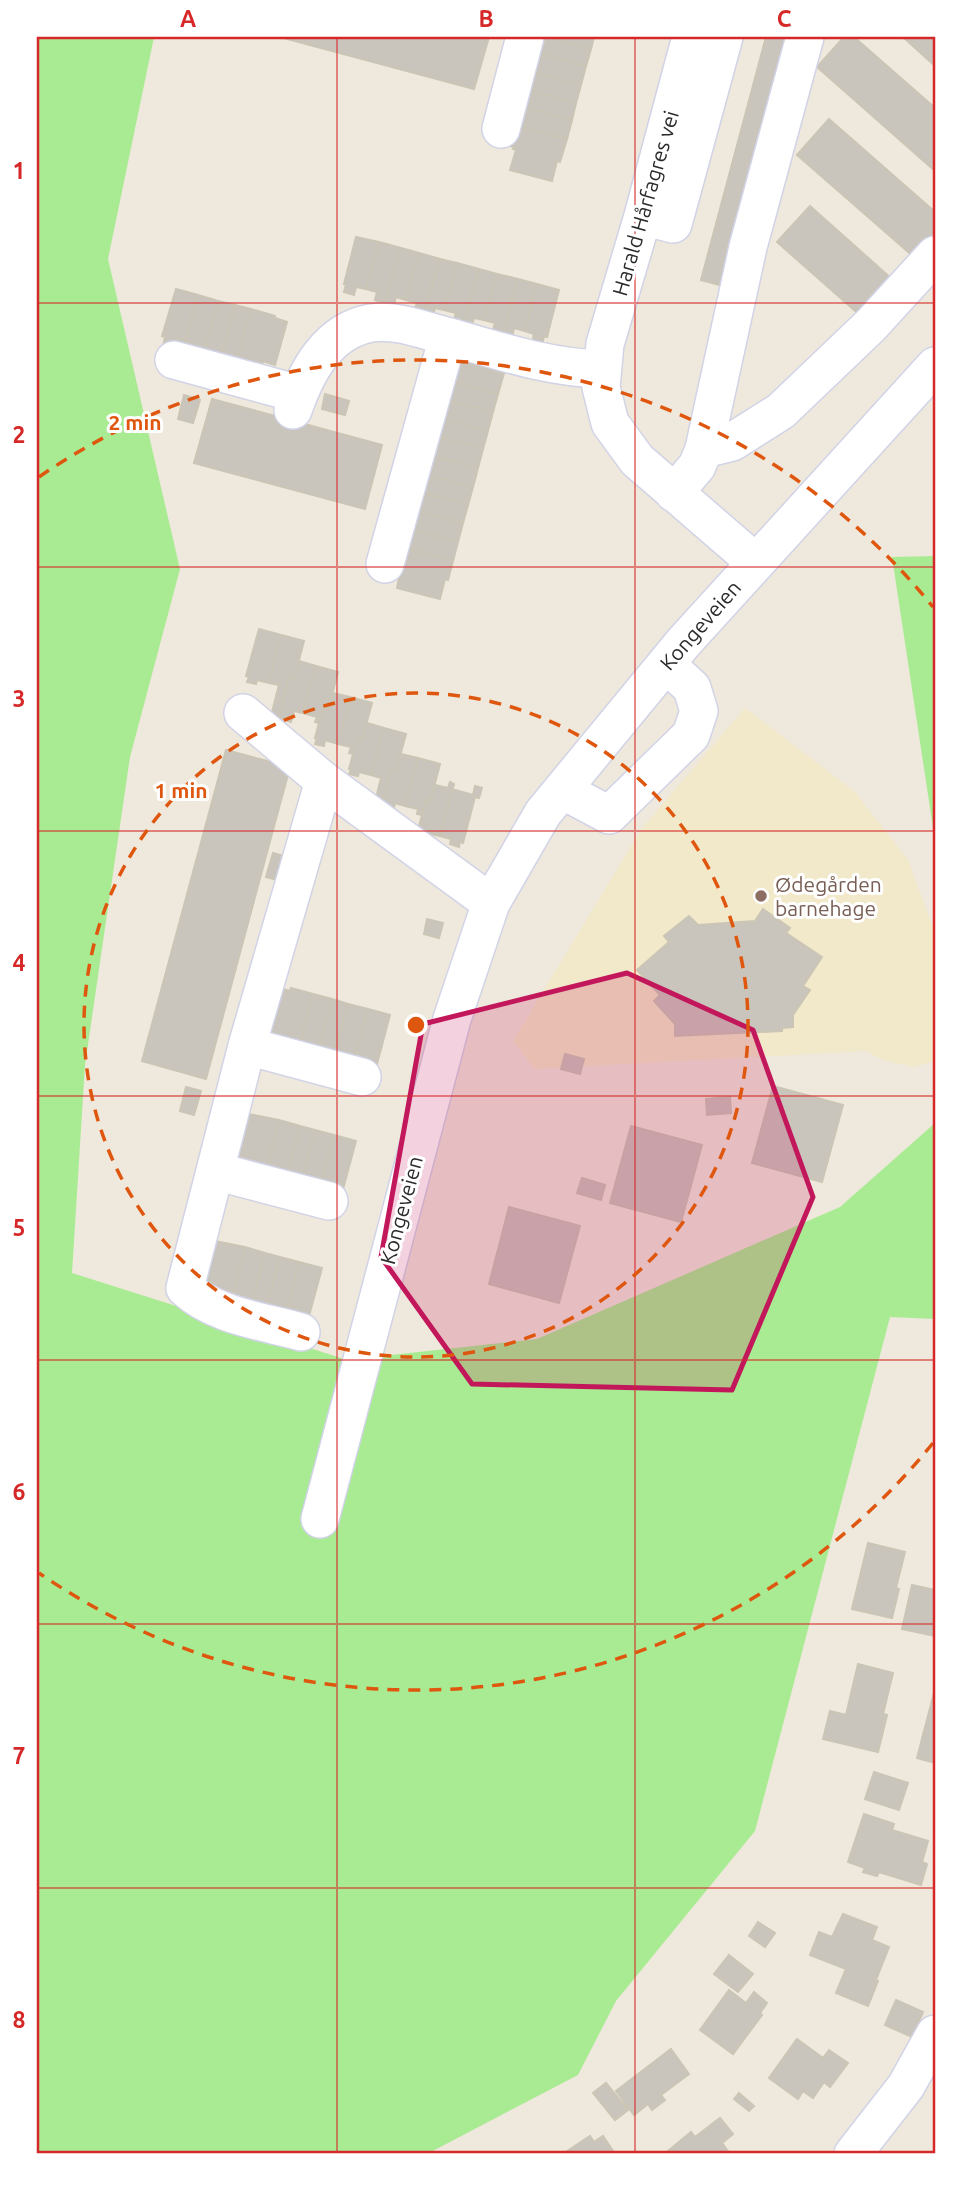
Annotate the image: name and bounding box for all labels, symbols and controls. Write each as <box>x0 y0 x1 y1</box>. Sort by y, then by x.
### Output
text: A <box>180 6 196 31</box>
text: B <box>478 6 494 31</box>
text: C <box>777 6 792 31</box>
street label: Harald Hårfagres vei <box>607 108 683 298</box>
text: 1 <box>13 158 25 183</box>
text: 2 min <box>108 410 162 434</box>
text: 2 <box>13 422 25 447</box>
street label: Kongeveien <box>655 575 745 675</box>
text: 3 <box>13 686 25 711</box>
text: 1 min <box>154 778 208 802</box>
place label: Ødegården barnehage <box>775 872 882 920</box>
marker: Ødegården barnehage <box>753 888 769 904</box>
text: 4 <box>13 950 26 975</box>
centre of rings <box>404 1013 428 1037</box>
street label: Kongeveien <box>375 1153 427 1267</box>
text: 5 <box>13 1215 25 1240</box>
text: 6 <box>13 1479 26 1504</box>
text: 7 <box>13 1743 25 1768</box>
text: 8 <box>13 2007 25 2032</box>

